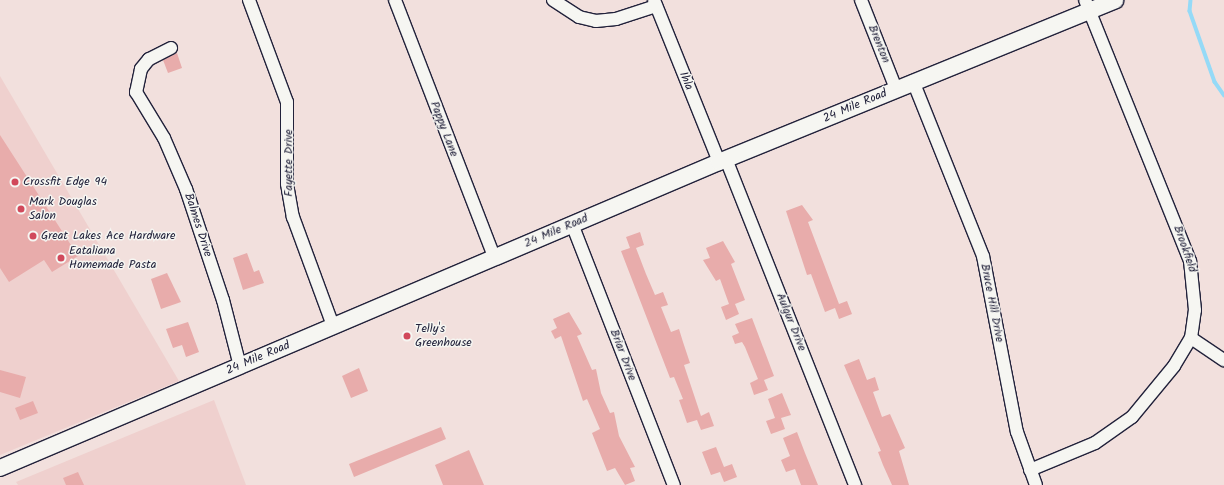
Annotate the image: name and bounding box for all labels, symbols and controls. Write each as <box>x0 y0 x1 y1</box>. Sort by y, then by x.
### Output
street label: Brenton <box>865 23 893 65</box>
street label: Ihla <box>676 70 696 92</box>
street label: 24 Mile Road <box>821 86 889 126</box>
street label: Pappy Lane <box>427 99 461 159</box>
street label: Fayette Drive <box>282 129 296 197</box>
place label: Crossfit Edge 94 <box>23 175 107 189</box>
marker: Crossfit Edge 94 <box>10 177 20 187</box>
street label: Balmes Drive <box>181 191 215 259</box>
place label: Mark Douglas Salon <box>29 195 97 223</box>
marker: Mark Douglas Salon <box>16 204 26 214</box>
street label: 24 Mile Road <box>522 211 590 251</box>
street label: Brookfield <box>1170 224 1200 274</box>
place label: Great Lakes Ace Hardware <box>41 229 175 243</box>
marker: Great Lakes Ace Hardware <box>28 231 38 241</box>
place label: Eataliana Homemade Pasta <box>69 244 156 272</box>
marker: Eataliana Homemade Pasta <box>56 253 66 263</box>
street label: Bruce Hill Drive <box>977 263 1007 343</box>
street label: Aulgur Drive <box>773 291 809 353</box>
place label: Telly's Greenhouse <box>415 322 472 350</box>
street label: Briar Drive <box>607 327 639 383</box>
marker: Telly's Greenhouse <box>402 331 412 341</box>
street label: 24 Mile Road <box>224 338 292 378</box>

